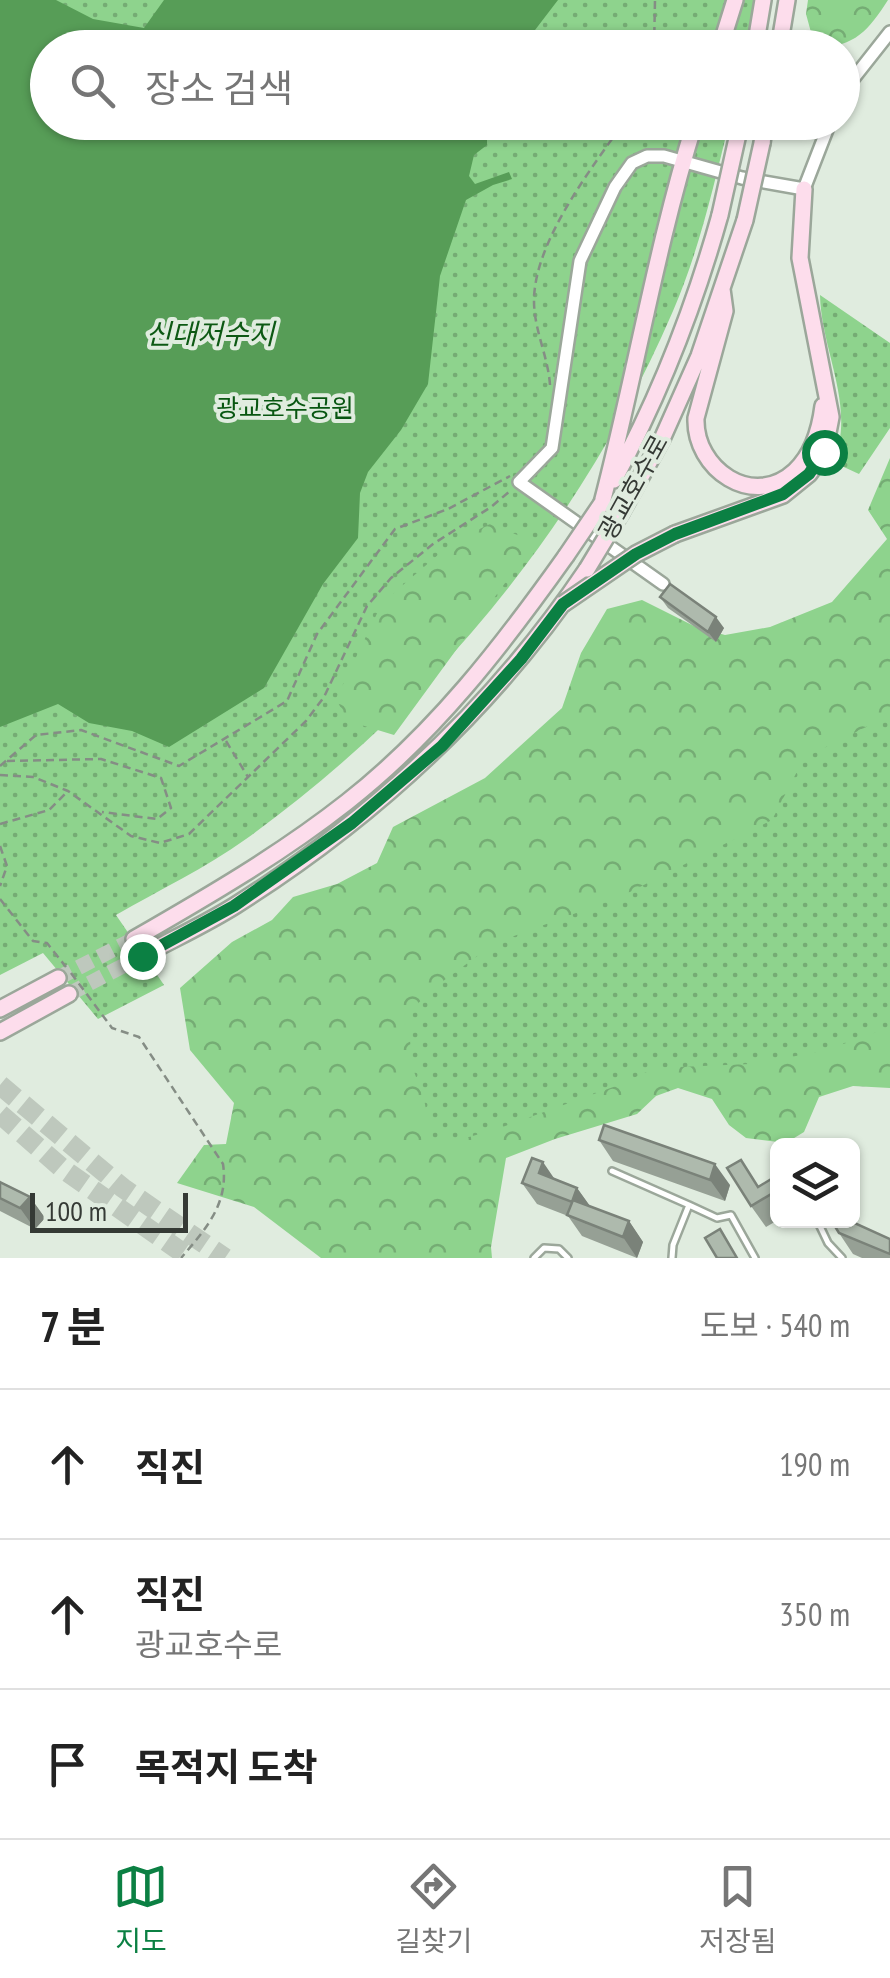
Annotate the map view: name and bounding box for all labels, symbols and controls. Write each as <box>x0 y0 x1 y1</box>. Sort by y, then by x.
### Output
search box <box>30 30 860 140</box>
icon: search <box>65 58 120 113</box>
text: 장소 검색 <box>145 63 293 112</box>
water label: 신대저수지 <box>146 315 277 352</box>
park label: 광교호수공원 <box>216 392 354 424</box>
street label: 광교호수로 <box>591 429 675 545</box>
route start <box>802 430 848 476</box>
route end <box>120 934 166 980</box>
map controls <box>770 1138 860 1228</box>
button: layers <box>770 1138 860 1228</box>
scale bar <box>30 1188 188 1232</box>
text: 100 m <box>45 1192 107 1229</box>
text: 7 분 <box>40 1299 105 1354</box>
text: 도보 · 540 m <box>700 1304 850 1346</box>
icon: ahead <box>40 1437 95 1492</box>
text: 직진 <box>135 1442 205 1491</box>
text: 190 m <box>779 1443 850 1485</box>
text: 직진 <box>135 1569 205 1618</box>
icon: ahead <box>40 1587 95 1642</box>
text: 350 m <box>779 1593 850 1635</box>
text: 광교호수로 <box>135 1623 282 1665</box>
icon: arrive <box>40 1737 95 1792</box>
text: 목적지 도착 <box>135 1742 318 1791</box>
tab: 지도 <box>113 1859 168 1959</box>
tab: 길찾기 <box>395 1859 473 1959</box>
tab: 저장됨 <box>699 1859 777 1959</box>

